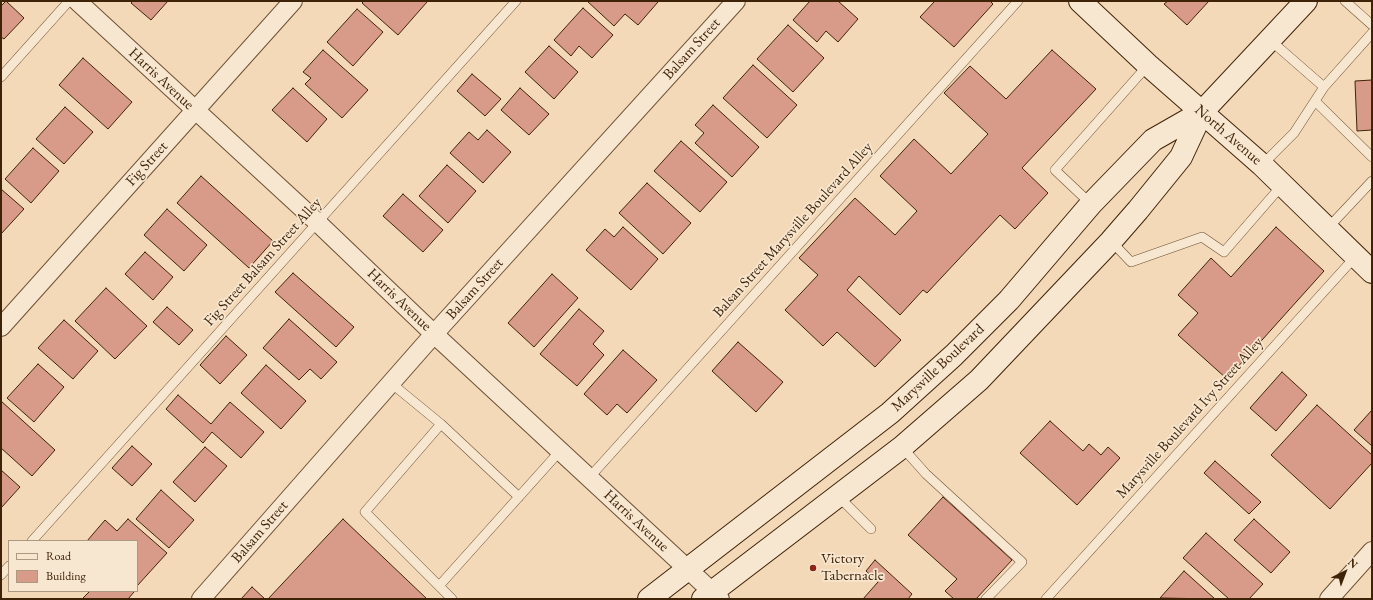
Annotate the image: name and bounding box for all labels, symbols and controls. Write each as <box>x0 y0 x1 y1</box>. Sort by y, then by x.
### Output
street label: Balsam Street <box>660 14 724 84</box>
street label: Harris Avenue <box>125 44 197 114</box>
street label: North Avenue <box>1191 101 1265 169</box>
street label: Fig Street <box>122 138 172 190</box>
street label: Balsan Street Marysville Boulevard Alley <box>710 139 876 321</box>
street label: Fig Street Balsam Street Alley <box>201 194 325 330</box>
street label: Balsam Street <box>443 254 507 324</box>
street label: Harris Avenue <box>363 265 435 335</box>
street label: Marysville Boulevard <box>888 320 988 416</box>
street label: Marysville Boulevard Ivy Street Alley <box>1113 334 1267 502</box>
street label: Harris Avenue <box>600 486 672 556</box>
street label: Balsam Street <box>228 497 292 567</box>
legend <box>8 540 138 592</box>
text: Road <box>46 548 71 564</box>
place label: Victory Tabernacle <box>821 550 884 585</box>
north arrow <box>1325 552 1365 592</box>
text: N <box>1345 555 1361 571</box>
marker: Victory Tabernacle <box>808 563 818 573</box>
text: Building <box>46 568 86 584</box>

